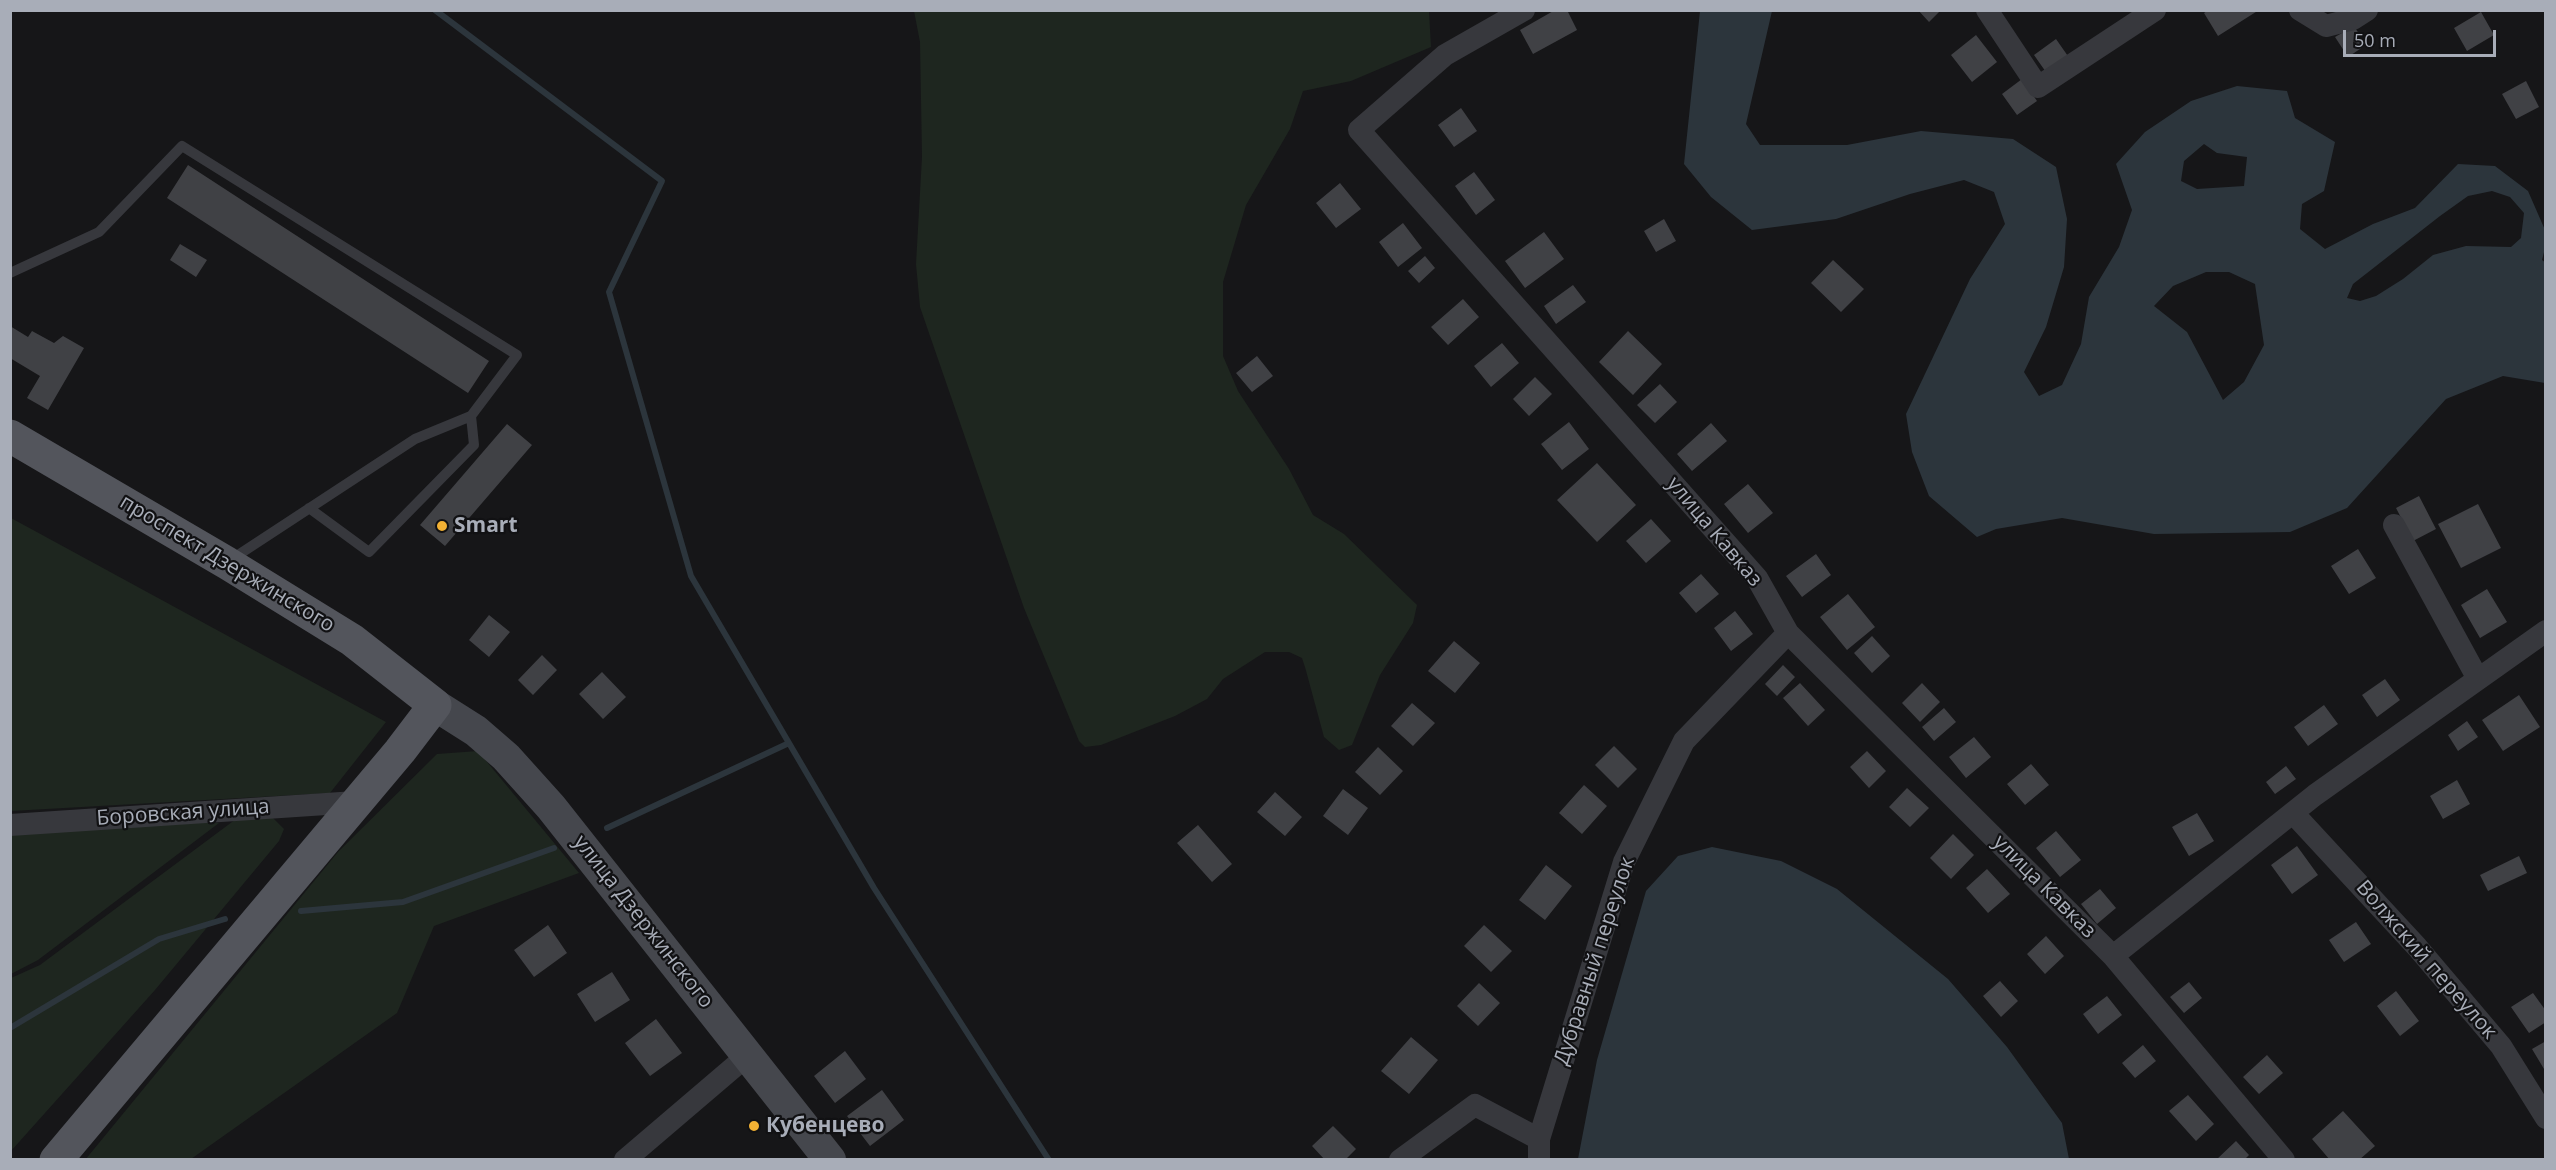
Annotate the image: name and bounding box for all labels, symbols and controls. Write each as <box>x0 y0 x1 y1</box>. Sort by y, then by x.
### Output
scale bar <box>2346 18 2499 56</box>
text: 50 m <box>2354 28 2396 52</box>
street label: улица Кавказ <box>1661 472 1767 592</box>
street label: проспект Дзержинского <box>115 490 339 638</box>
place label: Smart <box>454 513 518 539</box>
marker: Smart <box>435 519 449 533</box>
street label: Боровская улица <box>96 794 270 832</box>
street label: улица Дзержинского <box>568 830 718 1014</box>
street label: улица Кавказ <box>1987 830 2101 944</box>
street label: Дубравный переулок <box>1549 854 1641 1068</box>
street label: Волжский переулок <box>2350 875 2502 1045</box>
place label: Кубенцево <box>766 1113 884 1139</box>
marker: Кубенцево <box>747 1119 761 1133</box>

